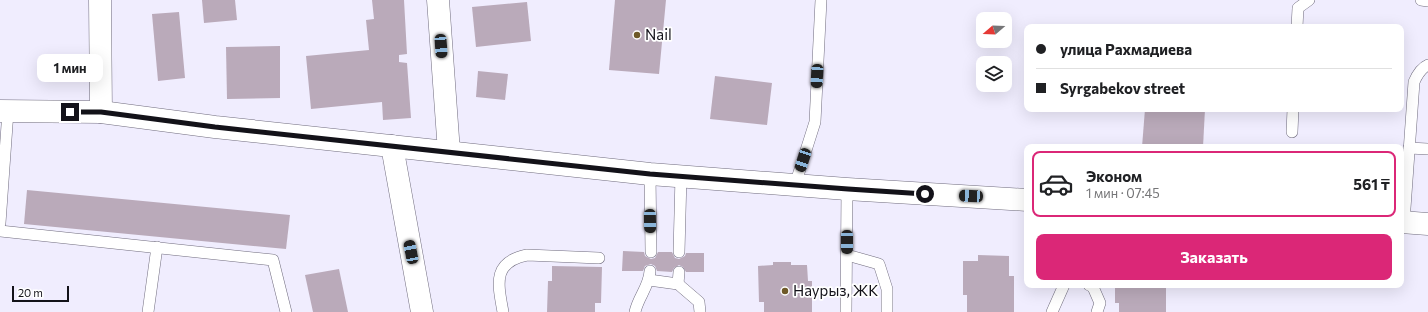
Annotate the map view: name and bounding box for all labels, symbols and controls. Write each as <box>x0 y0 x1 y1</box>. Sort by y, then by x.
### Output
north arrow <box>976 12 1012 48</box>
map controls <box>976 12 1012 92</box>
place label: Nail <box>645 25 672 43</box>
marker: Nail <box>632 30 642 40</box>
car <box>434 34 448 58</box>
text: улица Рахмадиева <box>1060 40 1192 58</box>
callout: 1 мин <box>37 54 103 82</box>
button: layers <box>976 56 1012 92</box>
text: 1 мин <box>53 60 87 76</box>
car <box>810 64 824 88</box>
text: Syrgabekov street <box>1060 79 1185 97</box>
route end <box>61 103 79 121</box>
car <box>794 147 812 173</box>
icon: car <box>1038 166 1074 202</box>
text: Эконом <box>1086 167 1142 185</box>
text: 561 ₸ <box>1353 175 1390 193</box>
route start <box>916 185 934 203</box>
text: 1 мин · 07:45 <box>1086 185 1160 201</box>
car <box>959 189 983 203</box>
car <box>644 209 656 233</box>
car <box>841 230 853 254</box>
button: Заказать <box>1036 234 1392 280</box>
car <box>403 239 419 265</box>
place label: Наурыз, ЖК <box>793 281 878 299</box>
scale bar <box>12 284 69 303</box>
text: 20 m <box>18 286 43 299</box>
marker: Наурыз, ЖК <box>780 286 790 296</box>

